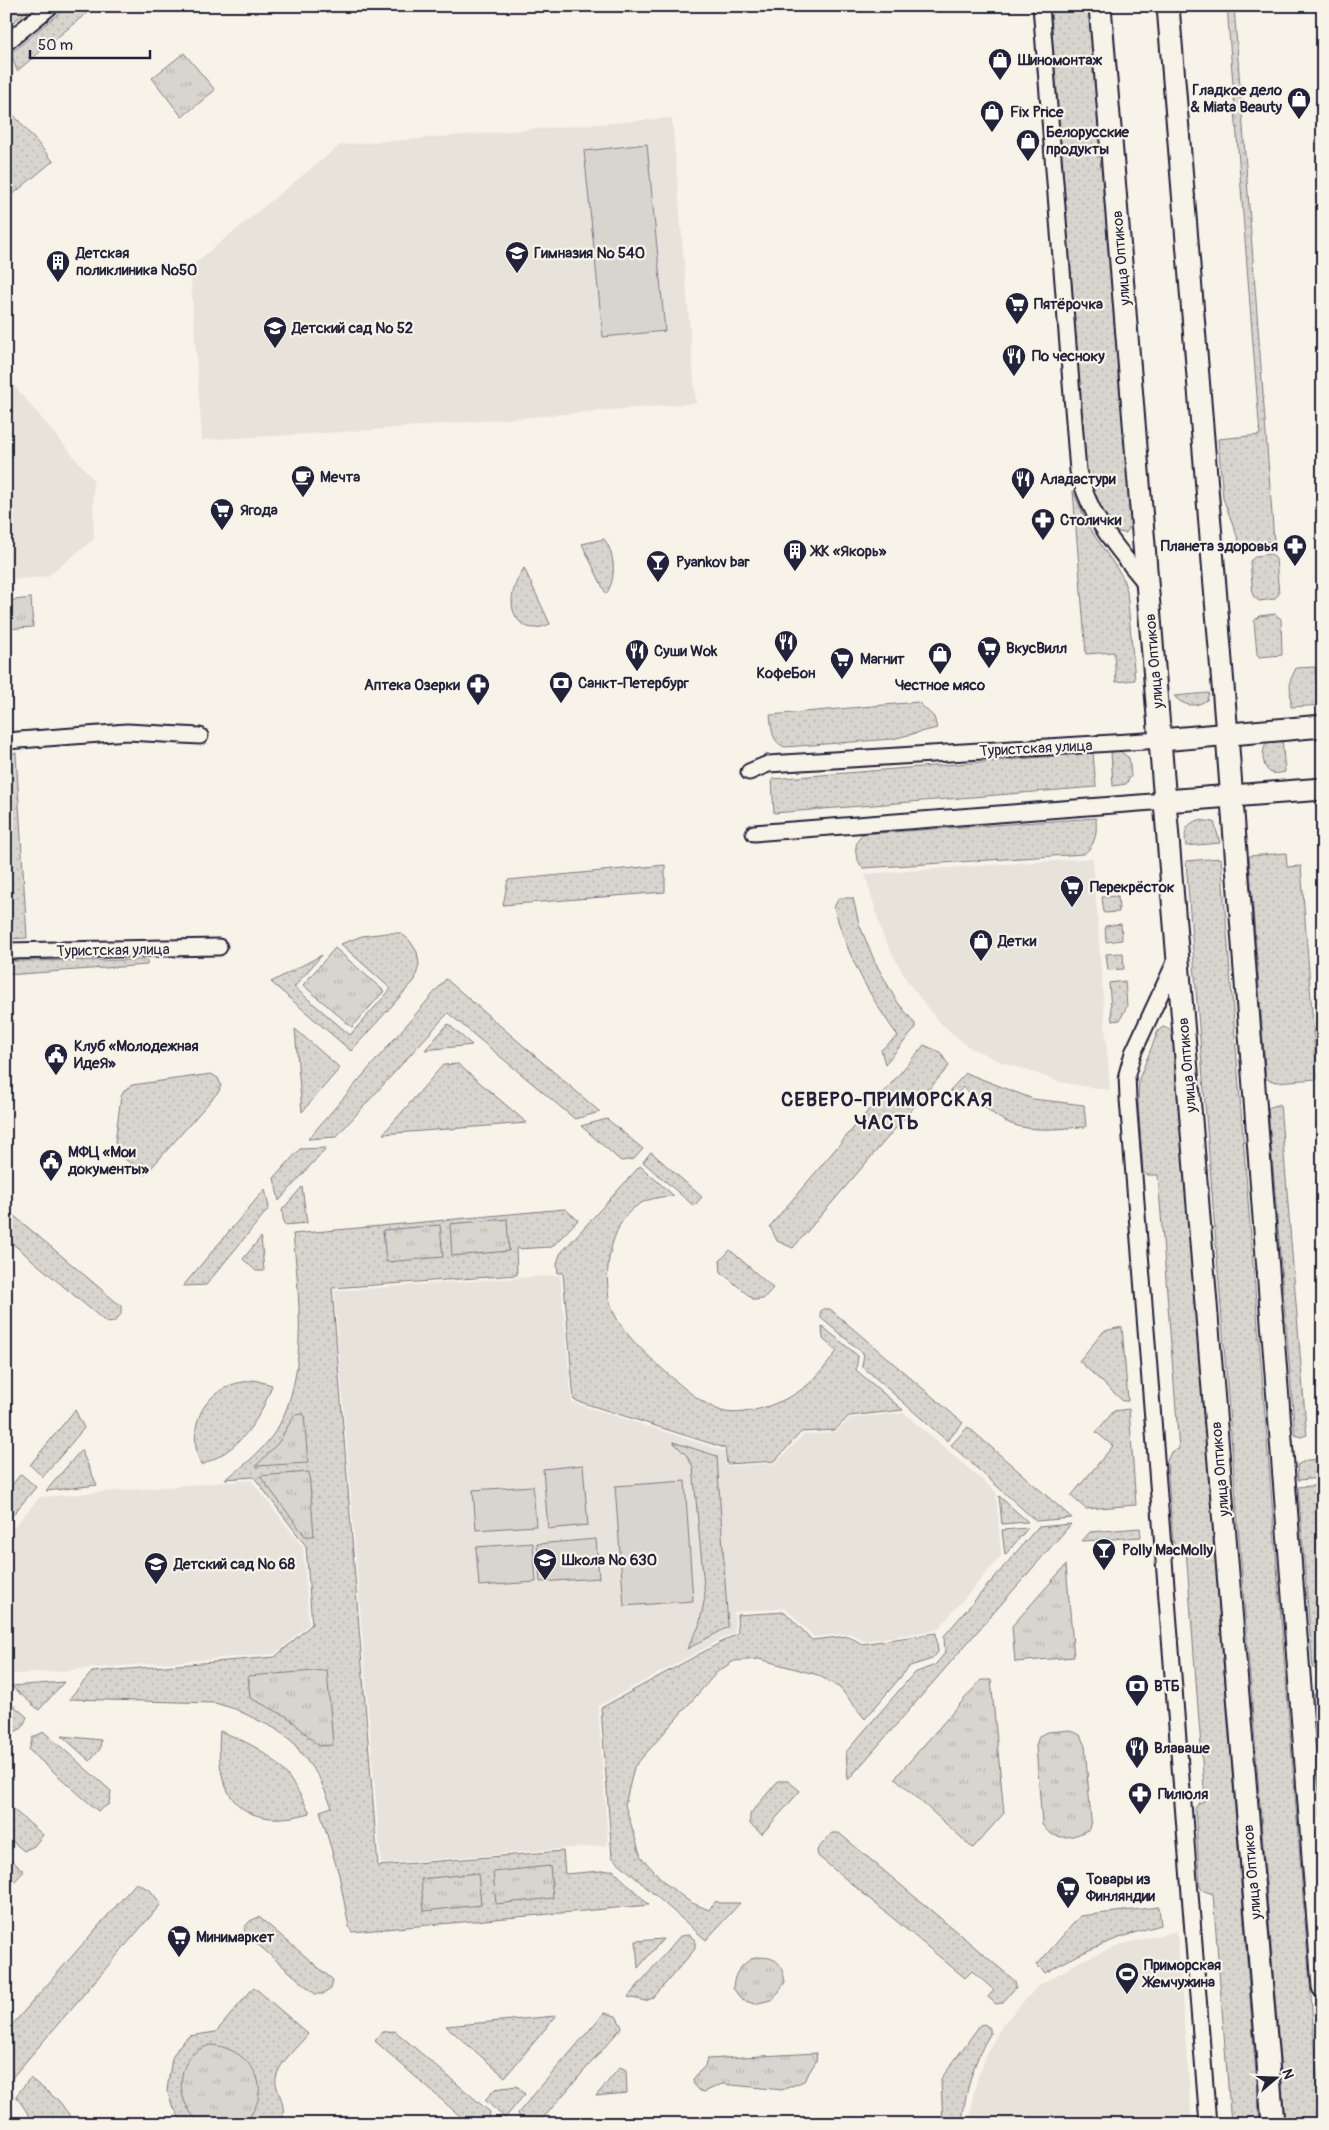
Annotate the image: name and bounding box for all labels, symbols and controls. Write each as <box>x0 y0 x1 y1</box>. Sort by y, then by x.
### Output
scale bar <box>30 28 150 60</box>
text: 50 m <box>38 36 73 55</box>
shop icon: Шиномонтаж <box>987 47 1013 81</box>
place label: Шиномонтаж <box>1017 51 1102 70</box>
place label: Гладкое дело & Miata Beauty <box>1191 81 1283 117</box>
shop icon: Гладкое дело & Miata Beauty <box>1286 86 1312 120</box>
shop icon: Fix Price <box>979 99 1005 133</box>
place label: Fix Price <box>1010 103 1064 122</box>
place label: Белорусские продукты <box>1046 123 1129 159</box>
shop icon: Белорусские продукты <box>1015 128 1041 162</box>
street label: улица Оптиков <box>1108 210 1135 307</box>
school or university icon: Гимназия № 540 <box>504 240 530 274</box>
place label: Детская поликлиника №50 <box>75 244 197 280</box>
place label: Гимназия № 540 <box>534 244 645 263</box>
building icon: Детская поликлиника №50 <box>45 249 71 283</box>
supermarket icon: Пятёрочка <box>1004 291 1030 325</box>
place label: Пятёрочка <box>1034 295 1103 314</box>
school or university icon: Детский сад № 52 <box>262 315 288 349</box>
place label: Детский сад № 52 <box>291 319 413 338</box>
restaurant icon: По чесноку <box>1001 343 1027 377</box>
place label: По чесноку <box>1032 347 1105 366</box>
cafe icon: Мечта <box>290 464 316 498</box>
restaurant icon: Аладастури <box>1010 466 1036 500</box>
place label: Мечта <box>320 468 360 487</box>
place label: Аладастури <box>1040 470 1116 489</box>
supermarket icon: Ягода <box>209 497 235 531</box>
place label: Ягода <box>240 501 278 520</box>
pharmacy icon: Столички <box>1030 507 1056 541</box>
place label: Столички <box>1060 511 1122 530</box>
pharmacy icon: Планета здоровья <box>1282 533 1308 567</box>
place label: Планета здоровья <box>1161 537 1278 556</box>
building icon: ЖК «Якорь» <box>782 538 808 572</box>
place label: ЖК «Якорь» <box>809 542 887 561</box>
bar icon: Pyankov bar <box>645 549 671 583</box>
place label: Pyankov bar <box>676 553 750 572</box>
street label: улица Оптиков <box>1141 613 1168 710</box>
restaurant icon: КофеБон <box>773 629 799 663</box>
supermarket icon: ВкусВилл <box>976 635 1002 669</box>
restaurant icon: Суши Wok <box>624 638 650 672</box>
place label: ВкусВилл <box>1006 639 1067 658</box>
shop icon: Честное мясо <box>927 641 953 675</box>
place label: Суши Wok <box>654 642 718 661</box>
supermarket icon: Магнит <box>829 646 855 680</box>
place label: Магнит <box>860 650 905 669</box>
place label: КофеБон <box>756 664 816 683</box>
bank icon: Санкт-Петербург <box>548 670 574 704</box>
pharmacy icon: Аптека Озерки <box>465 672 491 706</box>
place label: Санкт-Петербург <box>578 674 690 693</box>
place label: Аптека Озерки <box>364 676 460 695</box>
place label: Честное мясо <box>895 676 985 695</box>
street label: Туристская улица <box>979 736 1093 761</box>
supermarket icon: Перекрёсток <box>1059 874 1085 908</box>
place label: Перекрёсток <box>1090 878 1175 897</box>
shop icon: Детки <box>968 928 994 962</box>
place label: Детки <box>997 932 1037 951</box>
street label: Туристская улица <box>56 940 170 961</box>
street label: улица Оптиков <box>1174 1017 1201 1114</box>
place label: Клуб «Молодежная ИдеЯ» <box>74 1037 199 1073</box>
public building icon: Клуб «Молодежная ИдеЯ» <box>43 1042 69 1076</box>
district label: СЕВЕРО-ПРИМОРСКАЯ ЧАСТЬ <box>781 1087 993 1135</box>
place label: МФЦ «Мои документы» <box>67 1143 149 1179</box>
public building icon: МФЦ «Мои документы» <box>38 1148 64 1182</box>
street label: улица Оптиков <box>1207 1421 1234 1518</box>
bar icon: Polly MacMolly <box>1091 1537 1117 1571</box>
place label: Polly MacMolly <box>1122 1541 1214 1560</box>
school or university icon: Школа № 630 <box>532 1547 558 1581</box>
school or university icon: Детский сад № 68 <box>143 1551 169 1585</box>
place label: Школа № 630 <box>561 1551 657 1570</box>
place label: Детский сад № 68 <box>173 1555 295 1574</box>
bank icon: ВТБ <box>1124 1673 1150 1707</box>
place label: ВТБ <box>1154 1677 1180 1696</box>
restaurant icon: Влаваше <box>1124 1735 1150 1769</box>
place label: Влаваше <box>1154 1739 1210 1758</box>
pharmacy icon: Пилюля <box>1127 1781 1153 1815</box>
place label: Пилюля <box>1158 1785 1208 1804</box>
street label: улица Оптиков <box>1239 1824 1266 1921</box>
place label: Товары из Финляндии <box>1085 1870 1155 1906</box>
supermarket icon: Товары из Финляндии <box>1055 1875 1081 1909</box>
supermarket icon: Минимаркет <box>166 1924 192 1958</box>
place label: Минимаркет <box>196 1928 275 1947</box>
place label: Приморская Жемчужина <box>1141 1956 1221 1992</box>
sports icon: Приморская Жемчужина <box>1114 1961 1140 1995</box>
north arrow <box>1252 2052 1302 2102</box>
text: N <box>1278 2067 1297 2081</box>

